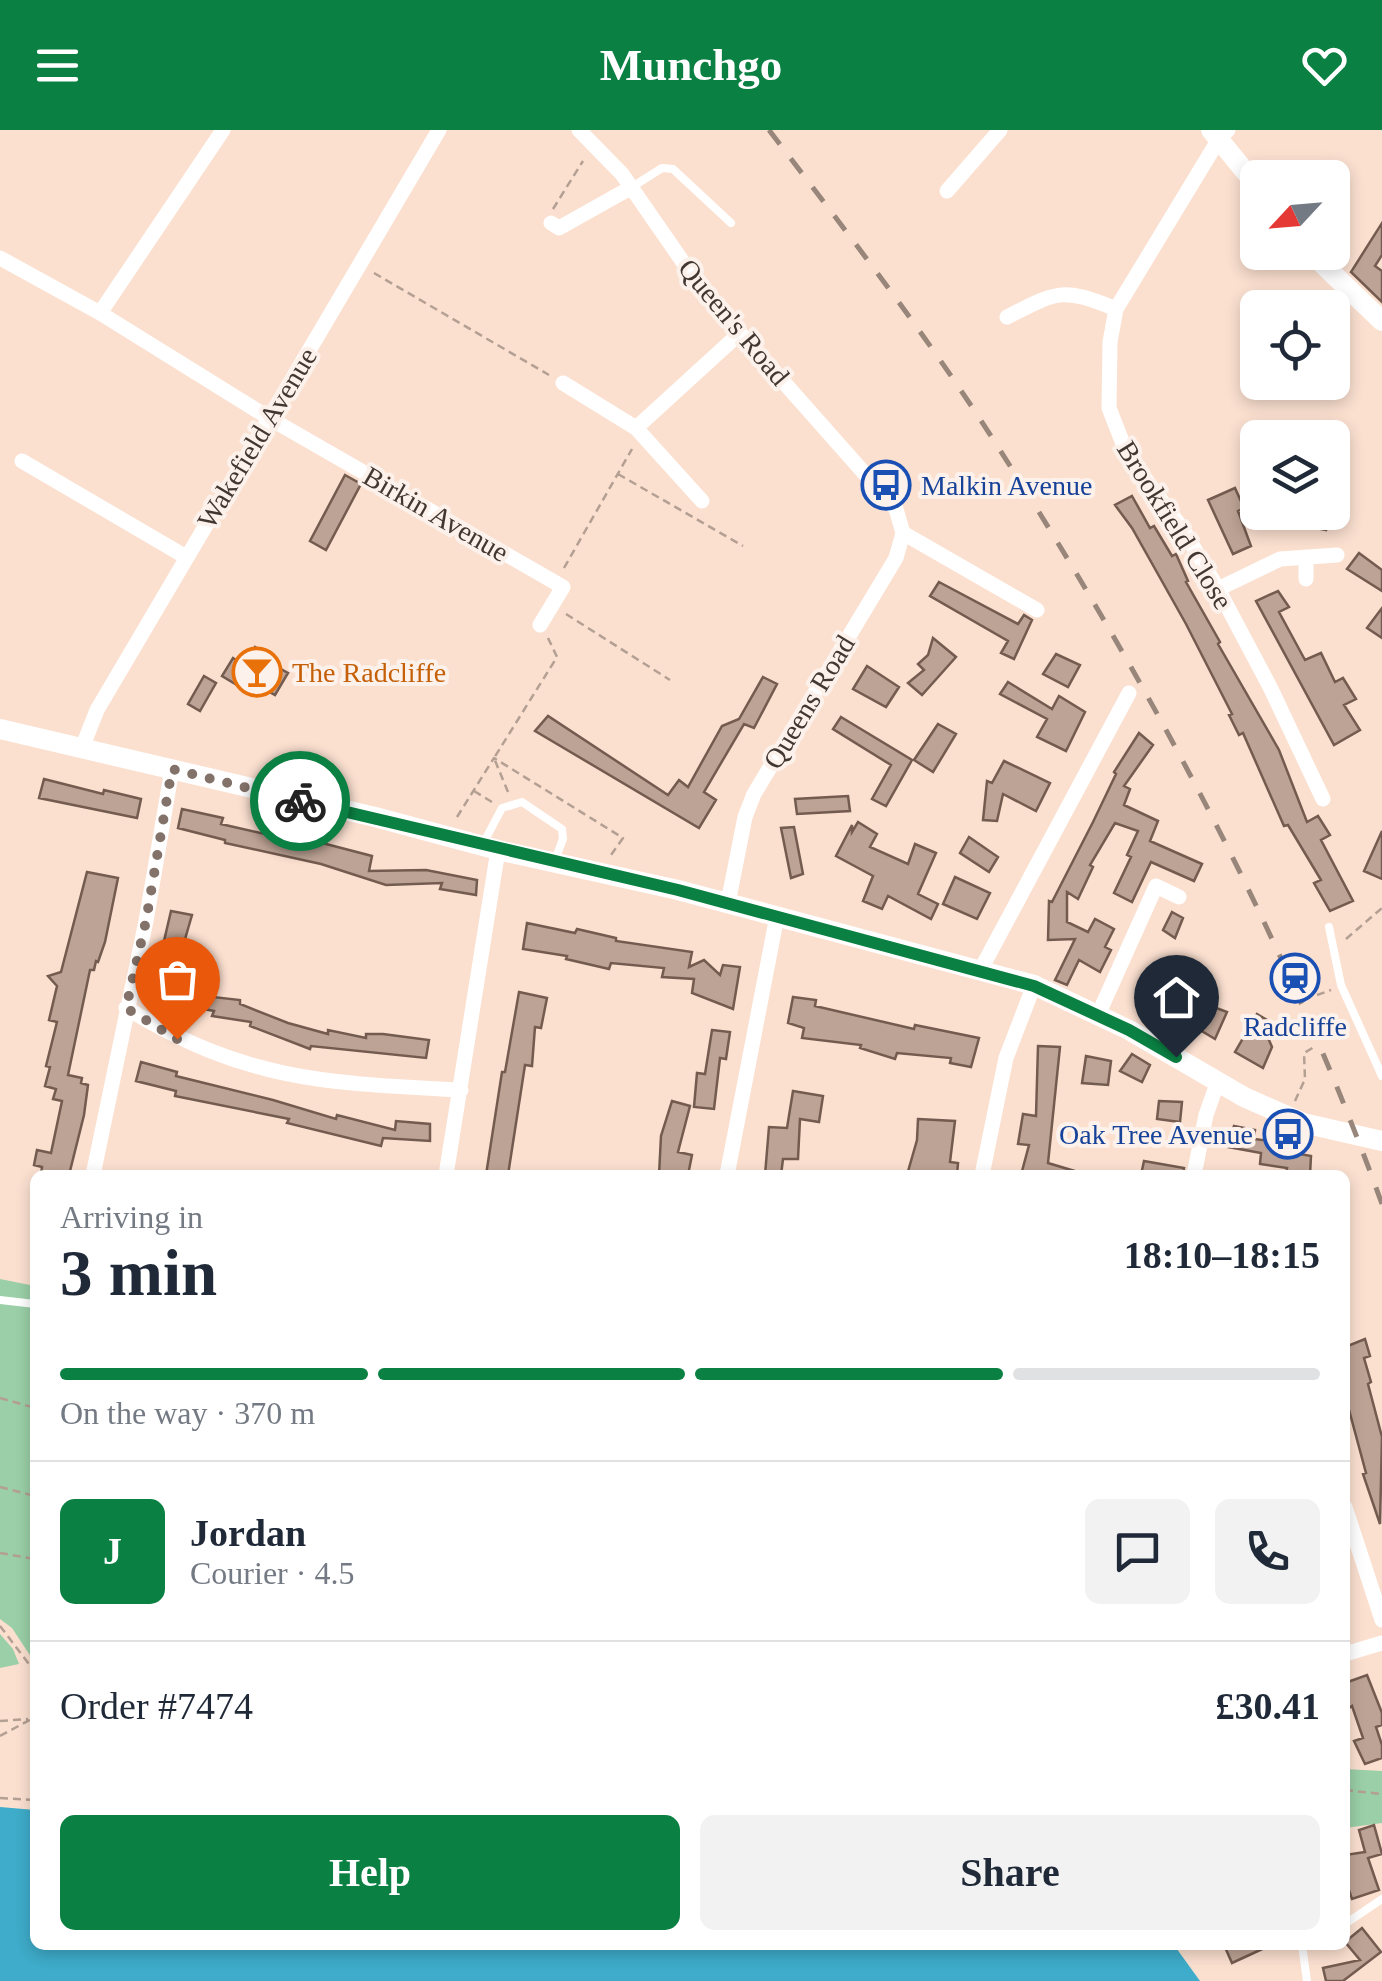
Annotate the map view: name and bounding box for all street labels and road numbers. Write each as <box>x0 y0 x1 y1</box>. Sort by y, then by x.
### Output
street label: Queen's Road <box>672 253 796 391</box>
street label: Wakefield Avenue <box>191 342 323 534</box>
street label: Brookfield Close <box>1111 435 1239 615</box>
street label: Birkin Avenue <box>358 460 514 568</box>
street label: Queens Road <box>757 630 861 774</box>

